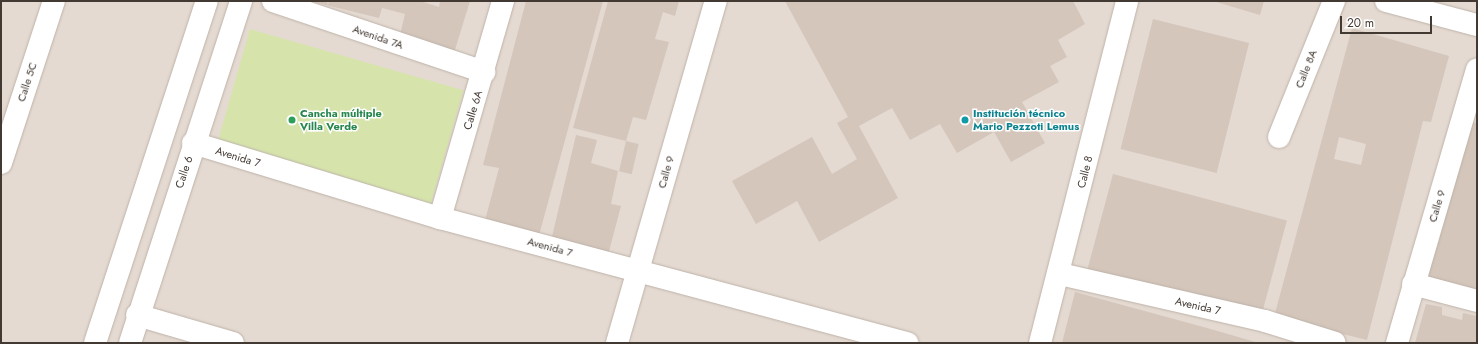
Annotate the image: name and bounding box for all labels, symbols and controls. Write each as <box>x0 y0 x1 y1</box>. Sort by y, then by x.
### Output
scale bar <box>1342 8 1434 34</box>
text: 20 m <box>1347 14 1374 32</box>
street label: Avenida 7A <box>351 22 405 52</box>
street label: Calle 8A <box>1292 48 1320 90</box>
street label: Calle 5C <box>14 61 40 103</box>
street label: Calle 6A <box>461 89 485 131</box>
place label: Cancha múltiple Villa Verde <box>300 107 382 133</box>
place label: Institución técnico Mario Pezzoti Lemus <box>973 107 1079 133</box>
marker: Cancha múltiple Villa Verde <box>287 115 297 125</box>
marker: Institución técnico Mario Pezzoti Lemus <box>960 115 970 125</box>
street label: Avenida 7 <box>214 144 262 170</box>
street label: Calle 6 <box>173 154 195 190</box>
street label: Calle 9 <box>655 154 677 190</box>
street label: Calle 8 <box>1075 154 1095 190</box>
street label: Calle 9 <box>1426 188 1448 224</box>
street label: Avenida 7 <box>526 235 574 259</box>
street label: Avenida 7 <box>1174 294 1222 318</box>

